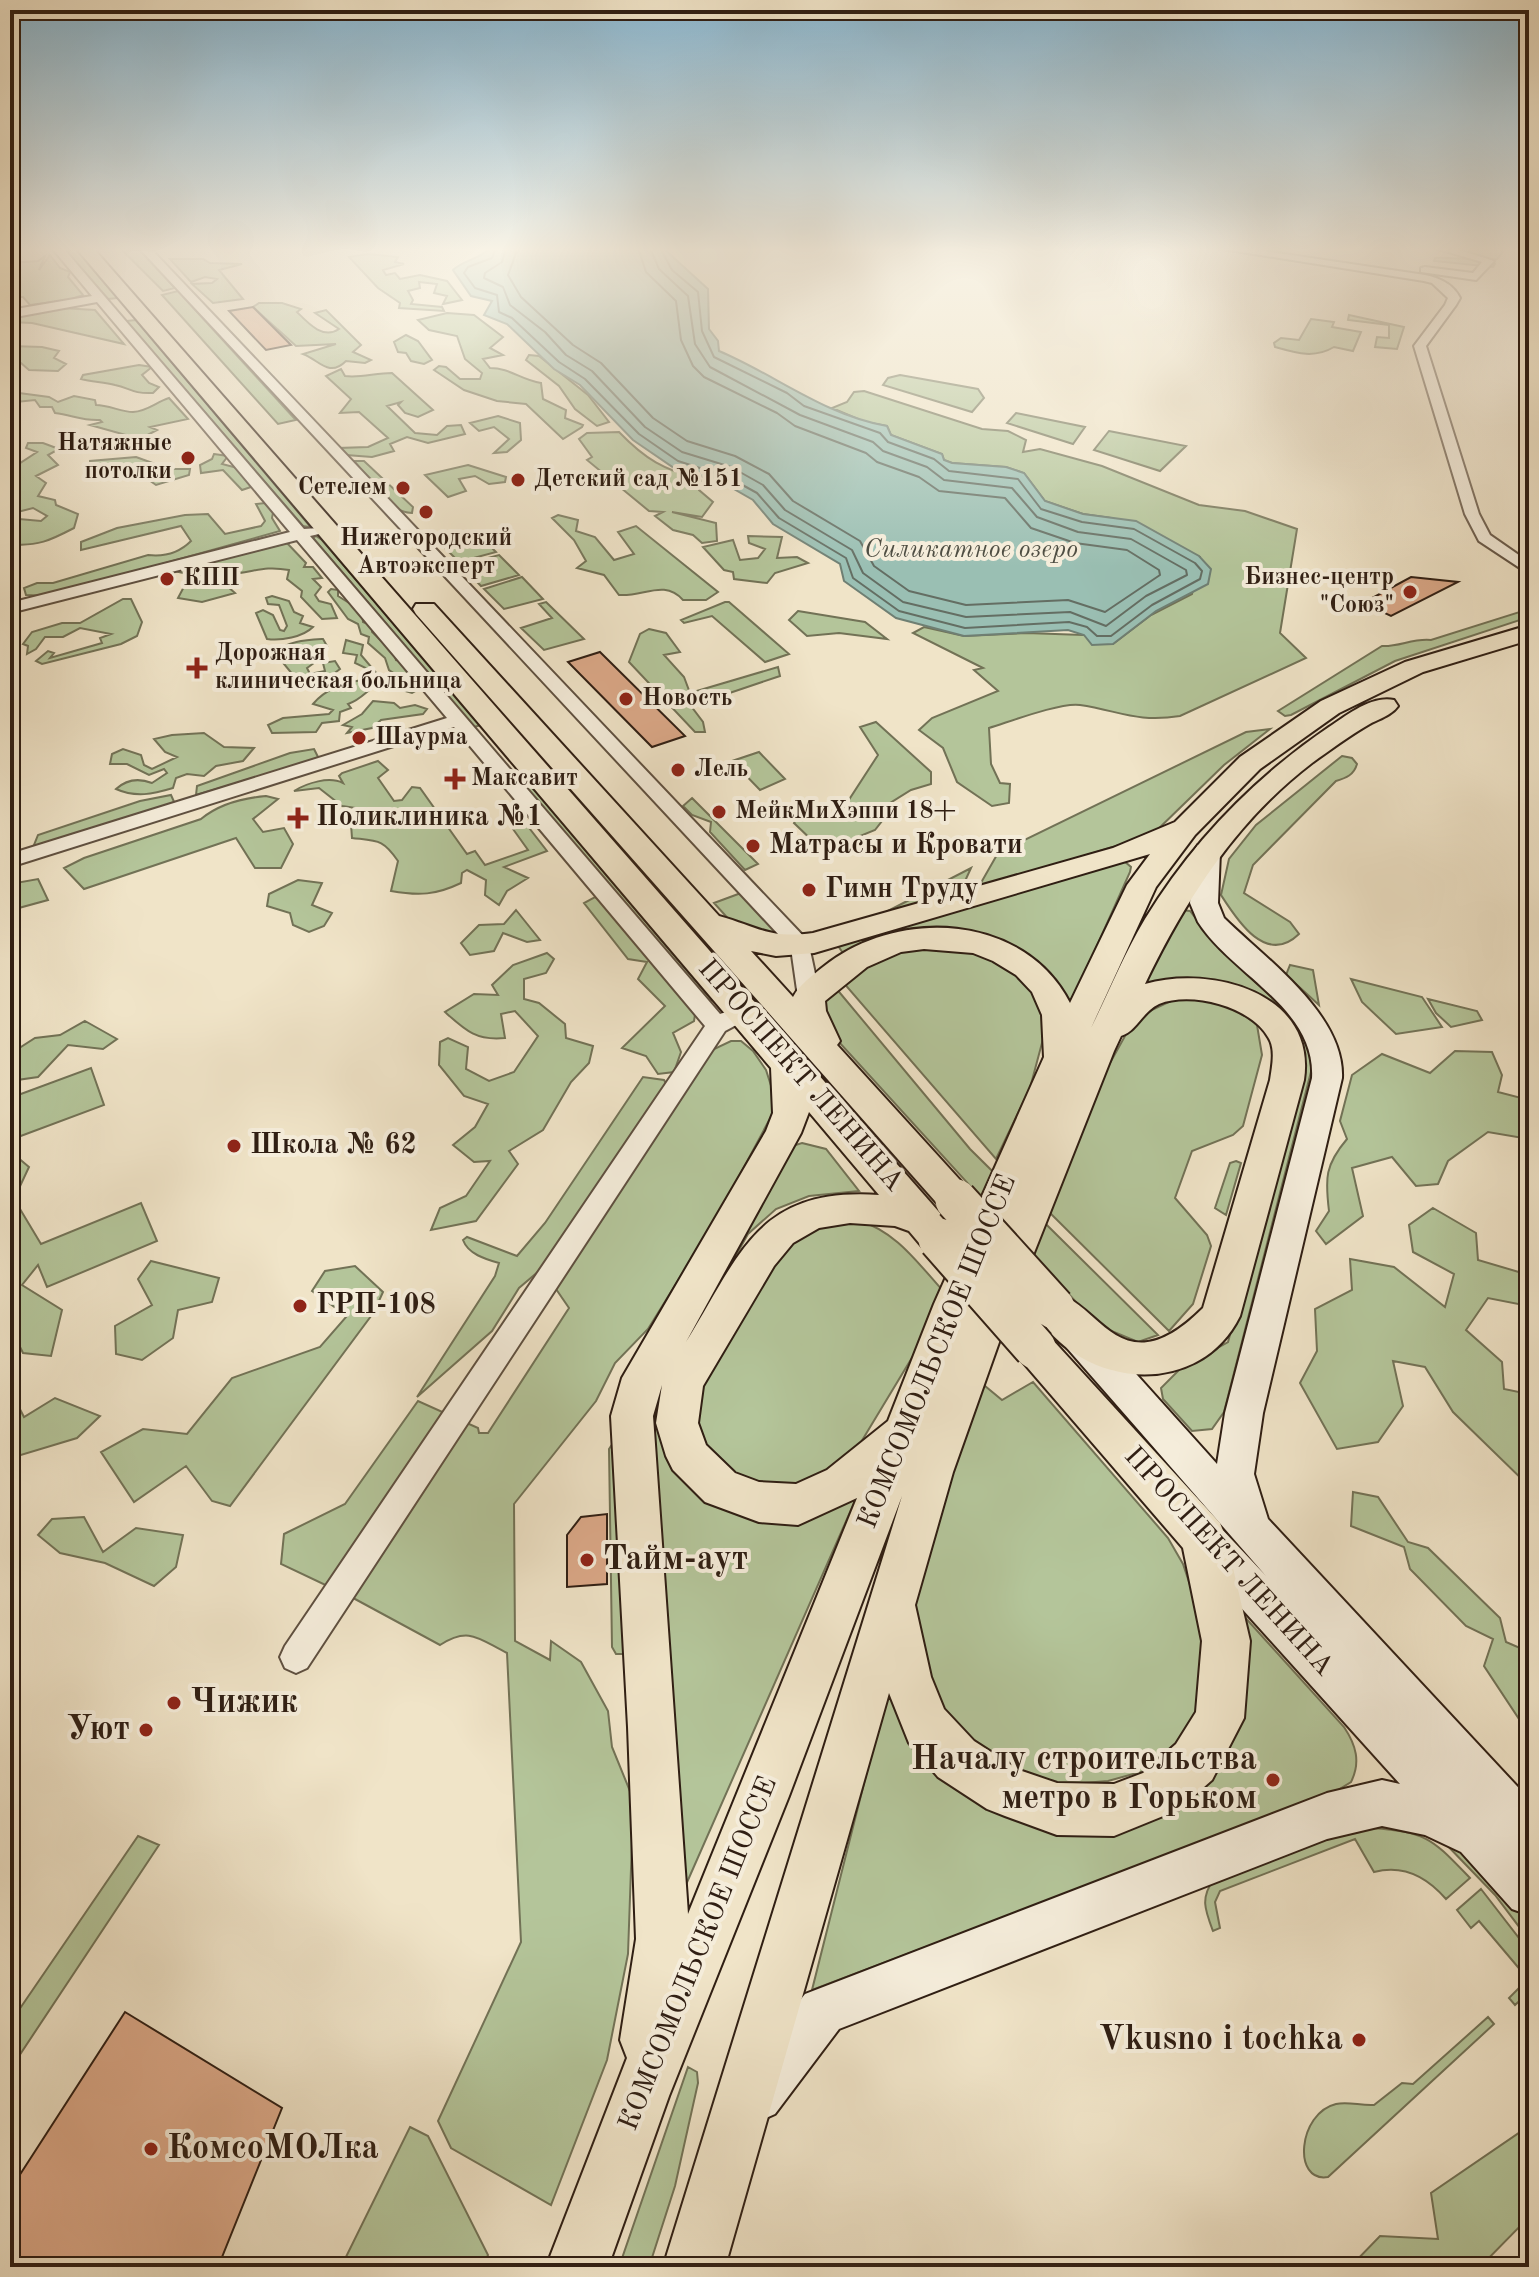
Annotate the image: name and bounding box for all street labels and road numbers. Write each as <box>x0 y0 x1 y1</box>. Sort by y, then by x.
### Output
street label: ПРОСПЕКТ ЛЕНИНА <box>692 955 908 1197</box>
street label: КОМСОМОЛЬСКОЕ ШОССЕ <box>854 1171 1022 1533</box>
street label: ПРОСПЕКТ ЛЕНИНА <box>1118 1442 1338 1682</box>
street label: КОМСОМОЛЬСКОЕ ШОССЕ <box>615 1773 783 2135</box>

